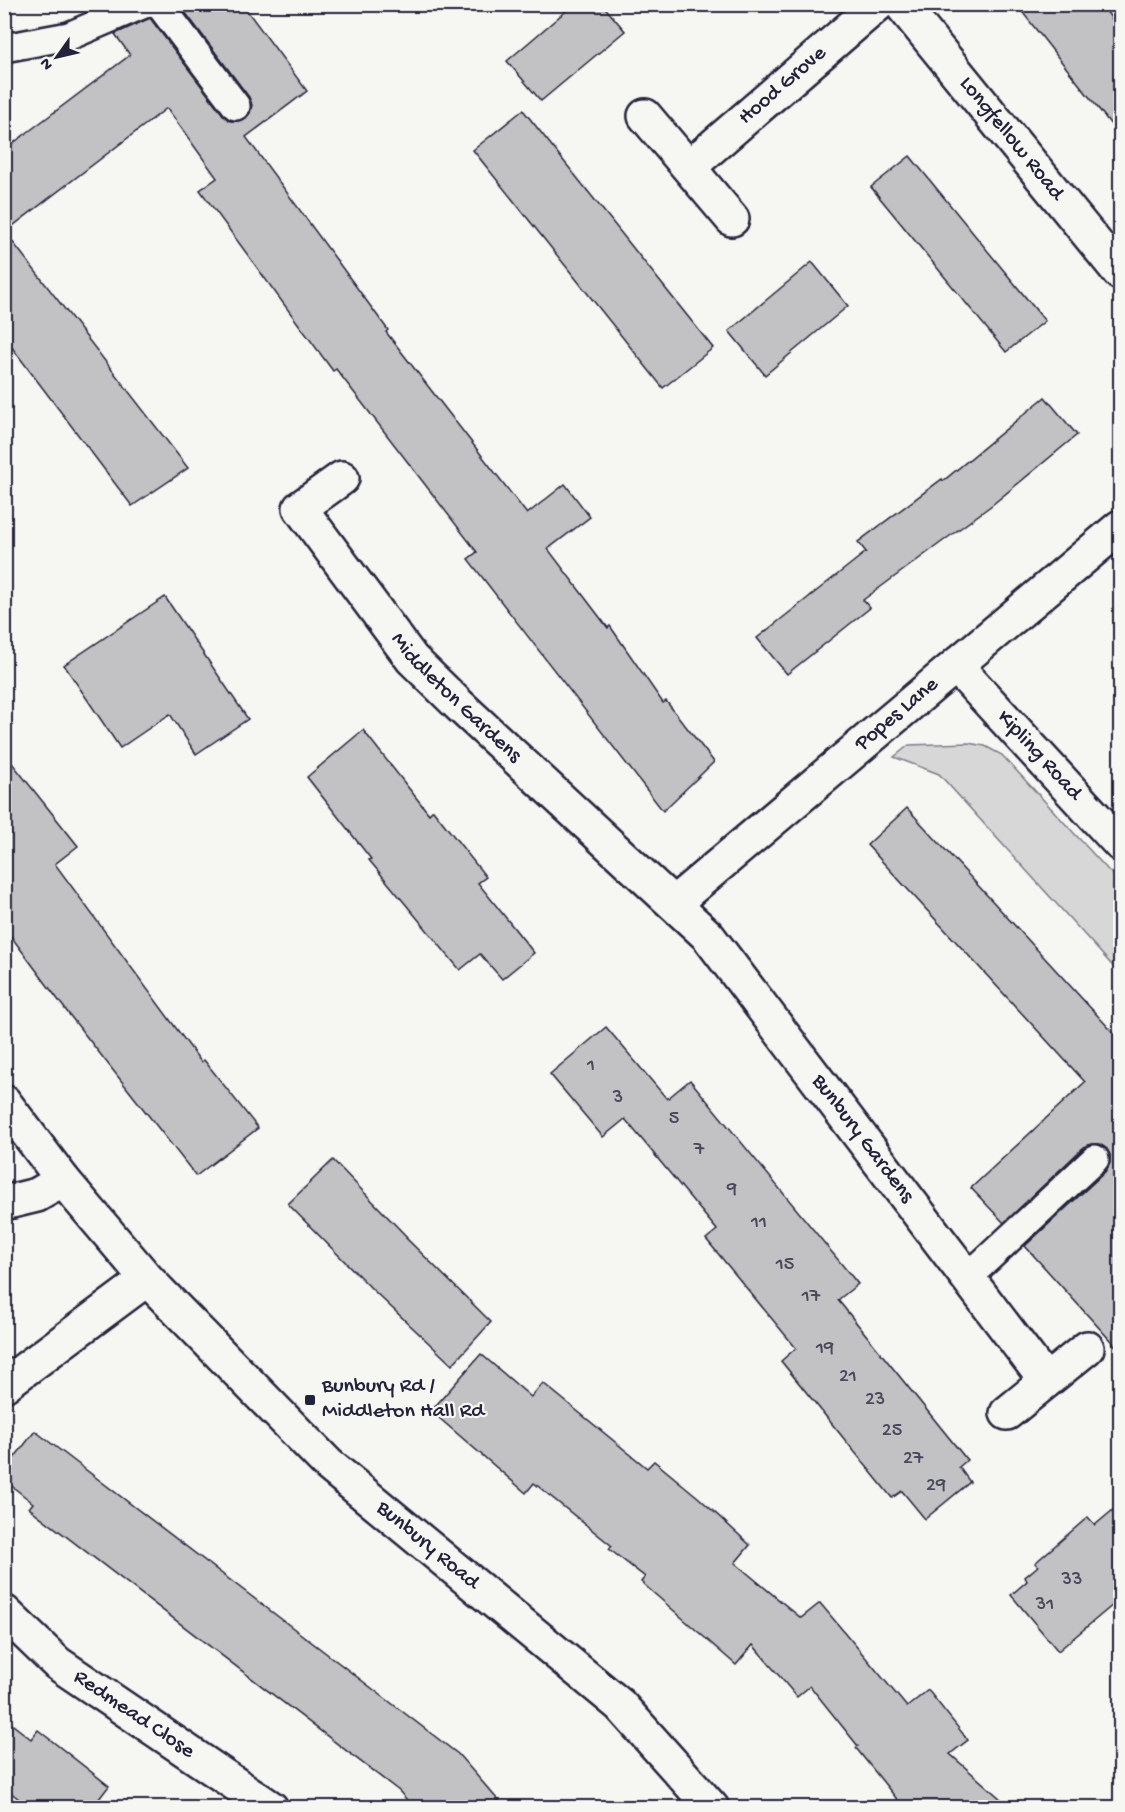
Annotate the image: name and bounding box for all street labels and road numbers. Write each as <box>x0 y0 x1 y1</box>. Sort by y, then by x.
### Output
street label: Hood Grove <box>734 41 833 131</box>
street label: Longfellow Road <box>953 72 1070 208</box>
street label: Middleton Gardens <box>384 628 527 770</box>
street label: Popes Lane <box>849 672 945 758</box>
street label: Kipling Road <box>991 705 1088 808</box>
street label: Bunbury Gardens <box>805 1069 920 1209</box>
street label: Bunbury Road <box>369 1495 486 1597</box>
street label: Redmead Close <box>68 1665 200 1765</box>

